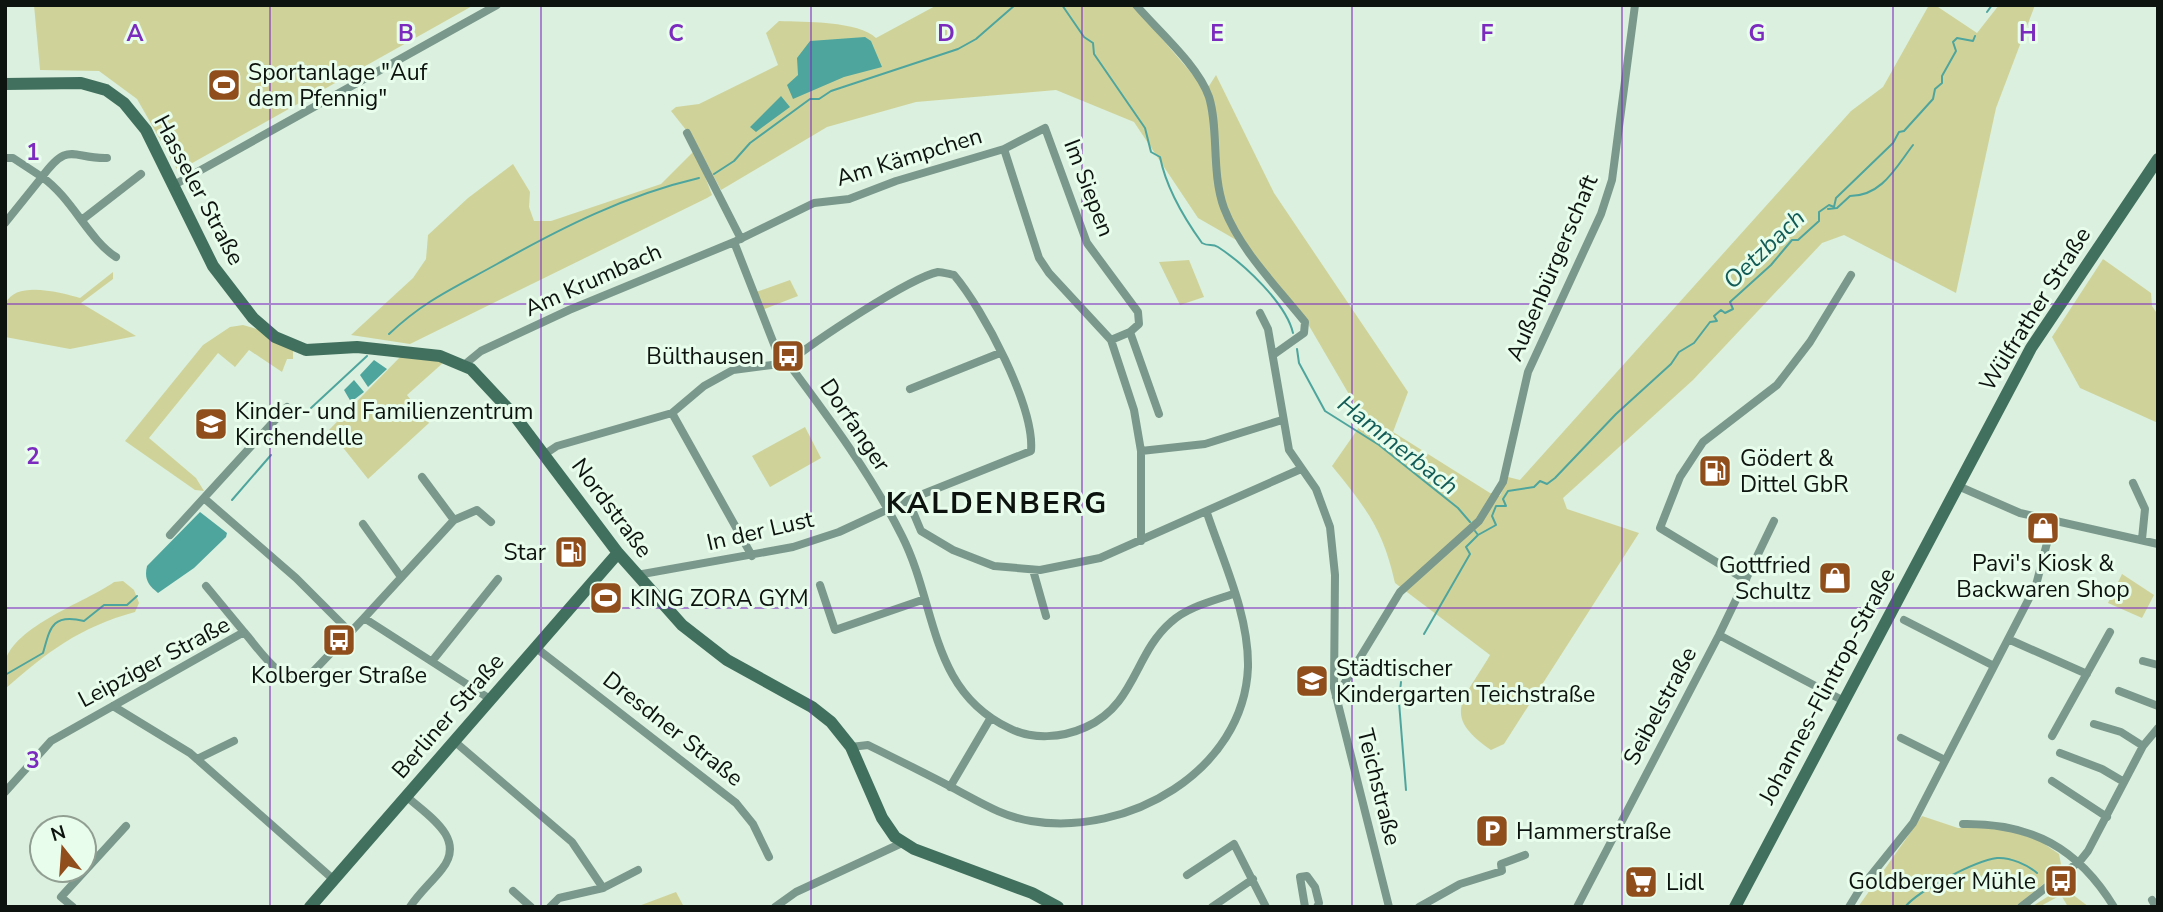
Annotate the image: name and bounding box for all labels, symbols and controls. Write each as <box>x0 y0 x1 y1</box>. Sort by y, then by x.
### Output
text: A <box>126 18 144 49</box>
text: B <box>398 18 414 49</box>
text: C <box>668 18 684 49</box>
text: D <box>937 18 955 49</box>
text: E <box>1210 18 1224 49</box>
text: F <box>1481 18 1494 49</box>
text: G <box>1749 18 1765 49</box>
text: H <box>2019 18 2037 49</box>
place label: Sportanlage "Auf dem Pfennig" <box>248 57 428 114</box>
sports icon: Sportanlage "Auf dem Pfennig" <box>205 66 243 104</box>
street label: Hasseler Straße <box>146 109 252 271</box>
street label: Am Kämpchen <box>832 120 986 194</box>
street label: Im Siepen <box>1056 135 1122 241</box>
text: 1 <box>26 137 40 168</box>
street label: Außenbürgerschaft <box>1499 169 1606 366</box>
water label: Oetzbach <box>1716 202 1812 296</box>
street label: Wülfrather Straße <box>1972 221 2098 397</box>
street label: Am Krumbach <box>520 236 666 324</box>
bus stop icon: Bülthausen <box>769 337 807 375</box>
place label: Bülthausen <box>646 341 764 372</box>
street label: Dorfanger <box>813 373 898 478</box>
water label: Hammerbach <box>1331 388 1465 502</box>
place label: Kinder- und Familienzentrum Kirchendelle <box>235 396 533 453</box>
school or university icon: Kinder- und Familienzentrum Kirchendelle <box>192 405 230 443</box>
text: 2 <box>26 441 40 472</box>
place label: Gödert & Dittel GbR <box>1740 443 1849 500</box>
street label: Nordstraße <box>564 452 660 564</box>
fuel station icon: Gödert & Dittel GbR <box>1696 452 1734 490</box>
district label: KALDENBERG <box>886 483 1108 524</box>
street label: In der Lust <box>703 503 817 558</box>
shop icon: Pavi's Kiosk & Backwaren Shop <box>2024 509 2062 547</box>
fuel station icon: Star <box>552 533 590 571</box>
place label: Star <box>503 537 547 568</box>
place label: Pavi's Kiosk & Backwaren Shop <box>1956 548 2130 605</box>
place label: Gottfried Schultz <box>1719 550 1811 607</box>
shop icon: Gottfried Schultz <box>1816 559 1854 597</box>
street label: Johannes-Flintrop-Straße <box>1751 562 1902 810</box>
sports icon: KING ZORA GYM <box>587 579 625 617</box>
place label: KING ZORA GYM <box>630 583 809 614</box>
street label: Leipziger Straße <box>73 609 235 715</box>
bus stop icon: Kolberger Straße <box>320 621 358 659</box>
street label: Seibelstraße <box>1616 641 1704 771</box>
street label: Berliner Straße <box>385 647 511 785</box>
place label: Städtischer Kindergarten Teichstraße <box>1336 653 1595 710</box>
place label: Kolberger Straße <box>251 660 427 691</box>
school or university icon: Städtischer Kindergarten Teichstraße <box>1293 662 1331 700</box>
street label: Dresdner Straße <box>596 664 750 794</box>
street label: Teichstraße <box>1350 725 1408 849</box>
text: 3 <box>26 745 40 776</box>
parking icon: Hammerstraße <box>1473 812 1511 850</box>
north arrow <box>28 814 98 884</box>
place label: Hammerstraße <box>1516 816 1671 847</box>
text: N <box>48 819 69 848</box>
bus stop icon: Goldberger Mühle <box>2042 862 2080 900</box>
supermarket icon: Lidl <box>1622 863 1660 901</box>
place label: Goldberger Mühle <box>1848 866 2036 897</box>
place label: Lidl <box>1666 867 1704 898</box>

